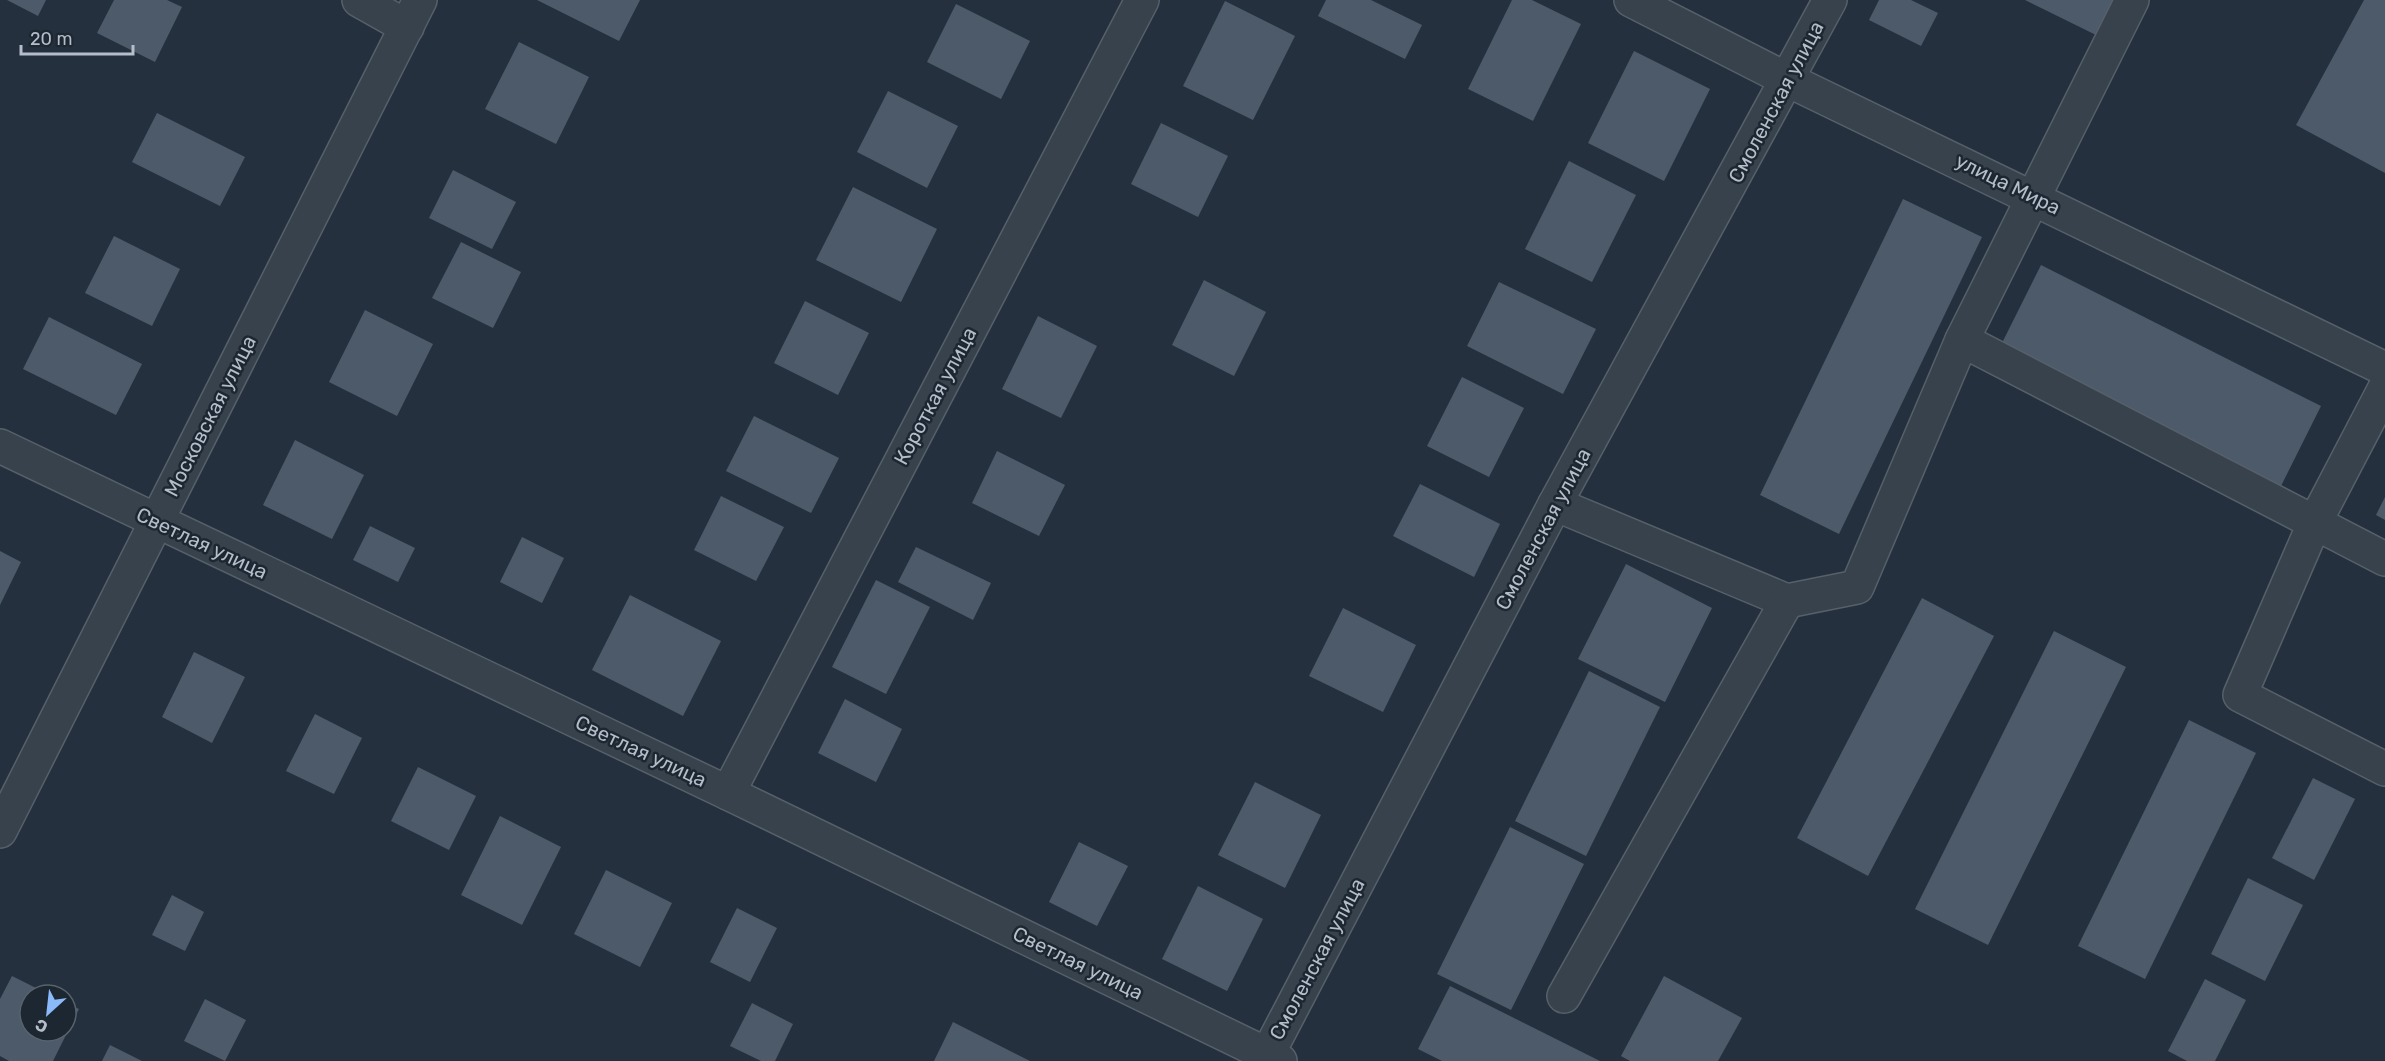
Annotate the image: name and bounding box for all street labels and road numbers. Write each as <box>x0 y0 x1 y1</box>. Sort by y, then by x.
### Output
street label: Смоленская улица <box>1723 17 1829 187</box>
street label: улица Мира <box>1952 148 2064 220</box>
street label: Короткая улица <box>889 323 981 469</box>
street label: Московская улица <box>159 331 261 501</box>
street label: Смоленская улица <box>1490 444 1596 614</box>
street label: Светлая улица <box>133 502 271 584</box>
street label: Светлая улица <box>572 710 710 792</box>
street label: Смоленская улица <box>1264 874 1370 1044</box>
street label: Светлая улица <box>1009 921 1147 1005</box>

